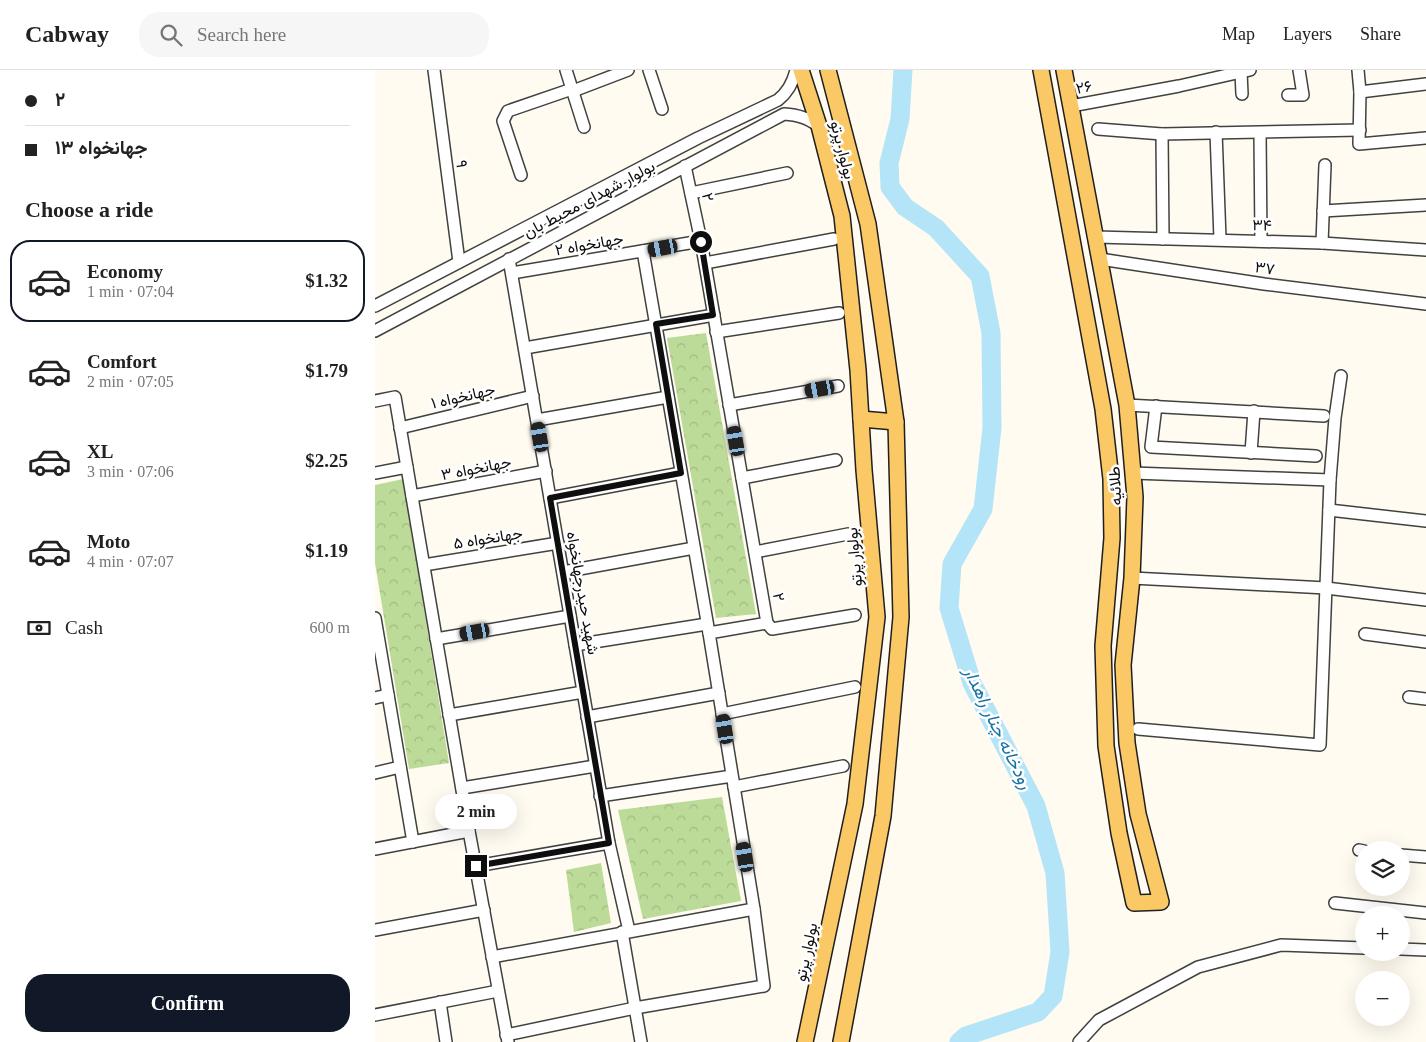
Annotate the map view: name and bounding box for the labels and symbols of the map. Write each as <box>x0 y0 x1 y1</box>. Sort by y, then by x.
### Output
street label: ۲۶ <box>1074 77 1094 97</box>
street label: بولوار پرتو <box>825 119 858 182</box>
street label: بولوار شهدای محیط بان <box>521 157 658 243</box>
street label: ۹ <box>453 159 471 169</box>
street label: ۲ <box>699 191 717 203</box>
street label: ۳۴ <box>1252 216 1272 234</box>
street label: جهانخواه ۲ <box>554 230 625 260</box>
route start <box>690 231 712 253</box>
car <box>646 238 679 258</box>
street label: ۳۷ <box>1254 258 1276 278</box>
car <box>803 379 836 399</box>
street label: جهانخواه ۱ <box>429 380 497 414</box>
car <box>530 421 549 453</box>
car <box>726 425 745 457</box>
street label: جهانخواه ۳ <box>439 453 513 485</box>
street label: طلائیه <box>1105 466 1126 506</box>
street label: جهانخواه ۵ <box>452 524 525 554</box>
street label: بولوار پرتو <box>843 526 868 587</box>
street label: شهید حیدرجهانخواه <box>562 530 602 656</box>
street label: ۲ <box>770 591 788 603</box>
car <box>458 622 491 642</box>
water label: رودخانه چنار راهدار <box>958 663 1036 793</box>
car <box>715 713 734 745</box>
callout: 2 min <box>435 794 517 828</box>
car <box>735 841 754 873</box>
route end <box>465 855 487 877</box>
street label: بولوار پرتو <box>792 921 823 983</box>

